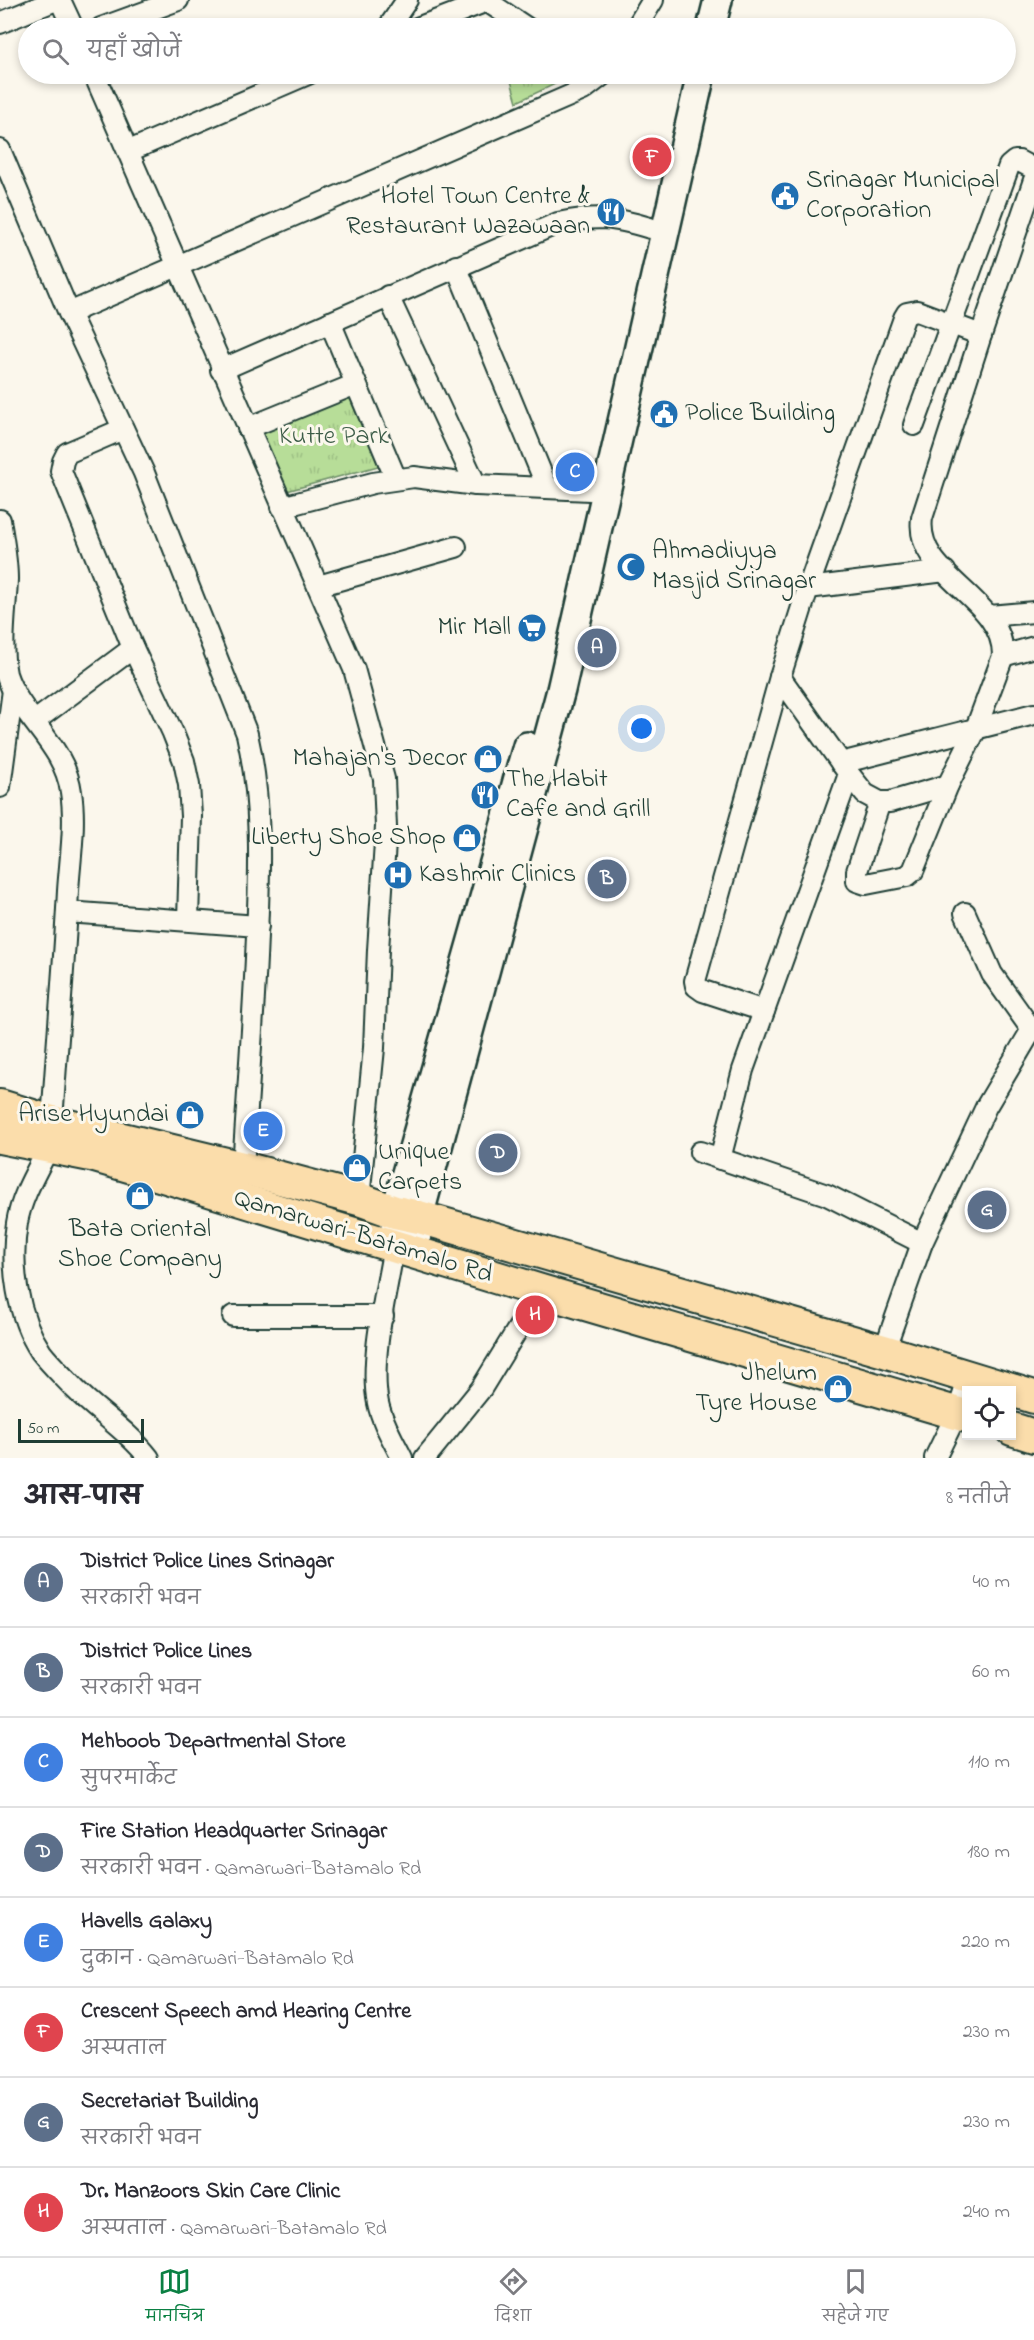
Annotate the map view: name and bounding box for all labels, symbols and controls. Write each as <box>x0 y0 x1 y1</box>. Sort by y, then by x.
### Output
search box <box>18 18 1016 84</box>
icon: search <box>39 35 72 68</box>
text: यहाँ खोजें <box>87 36 181 68</box>
pin: F <box>632 134 672 180</box>
place label: Srinagar Municipal Corporation <box>806 162 999 230</box>
place label: Hotel Town Centre & Restaurant Wazawaan <box>346 178 590 246</box>
public building icon: Srinagar Municipal Corporation <box>769 180 801 212</box>
restaurant icon: Hotel Town Centre & Restaurant Wazawaan <box>595 196 627 228</box>
place label: Police Building <box>685 395 835 433</box>
public building icon: Police Building <box>648 398 680 430</box>
park label: Kutte Park <box>279 418 390 456</box>
pin: C <box>556 450 594 494</box>
place label: Ahmadiyya Masjid Srinagar <box>652 533 817 601</box>
mosque icon: Ahmadiyya Masjid Srinagar <box>615 551 647 583</box>
place label: Mir Mall <box>437 609 511 647</box>
supermarket icon: Mir Mall <box>516 612 548 644</box>
pin: A <box>578 626 616 670</box>
your location <box>627 714 656 743</box>
place label: Mahajan's Decor <box>292 740 468 778</box>
shop icon: Mahajan's Decor <box>472 743 504 775</box>
place label: The Habit Cafe and Grill <box>506 761 650 829</box>
restaurant icon: The Habit Cafe and Grill <box>469 779 501 811</box>
place label: Liberty Shoe Shop <box>251 819 446 857</box>
shop icon: Liberty Shoe Shop <box>451 822 483 854</box>
place label: Kashmir Clinics <box>419 856 576 894</box>
pin: B <box>588 856 626 902</box>
hospital icon: Kashmir Clinics <box>382 859 414 891</box>
place label: Arise Hyundai <box>18 1096 169 1134</box>
shop icon: Arise Hyundai <box>174 1099 206 1131</box>
pin: E <box>244 1108 282 1154</box>
pin: D <box>478 1130 518 1176</box>
place label: Unique Carpets <box>378 1134 462 1202</box>
shop icon: Unique Carpets <box>341 1152 373 1184</box>
shop icon: Bata Oriental Shoe Company <box>124 1180 156 1212</box>
street label: Qamarwari-Batamalo Rd <box>229 1180 497 1295</box>
pin: G <box>968 1188 1006 1232</box>
place label: Bata Oriental Shoe Company <box>58 1211 222 1279</box>
pin: H <box>516 1292 554 1338</box>
place label: Jhelum Tyre House <box>695 1355 817 1423</box>
shop icon: Jhelum Tyre House <box>822 1373 854 1405</box>
map controls <box>962 1386 1016 1440</box>
button: locate <box>962 1386 1016 1440</box>
scale bar <box>18 1416 144 1444</box>
text: 50 m <box>27 1417 59 1441</box>
text: आस-पास <box>24 1479 142 1517</box>
text: 8 नतीजे <box>946 1484 1010 1513</box>
text: District Police Lines Srinagar <box>81 1546 334 1578</box>
text: A <box>37 1568 50 1597</box>
text: 40 m <box>973 1568 1010 1597</box>
text: सरकारी भवन <box>81 1585 200 1614</box>
text: District Police Lines <box>81 1636 252 1668</box>
text: B <box>37 1658 50 1687</box>
text: 60 m <box>972 1658 1010 1687</box>
text: सरकारी भवन <box>81 1675 200 1704</box>
text: Mehboob Departmental Store <box>81 1726 346 1758</box>
text: C <box>38 1748 49 1777</box>
text: 110 m <box>968 1748 1010 1777</box>
text: सुपरमार्केट <box>81 1765 177 1794</box>
text: Fire Station Headquarter Srinagar <box>81 1816 387 1848</box>
text: D <box>36 1838 51 1867</box>
text: 180 m <box>967 1838 1010 1867</box>
text: सरकारी भवन · Qamarwari-Batamalo Rd <box>81 1855 421 1884</box>
text: Havells Galaxy <box>81 1906 212 1938</box>
text: E <box>37 1928 50 1957</box>
text: 220 m <box>961 1928 1010 1957</box>
text: दुकान · Qamarwari-Batamalo Rd <box>81 1945 354 1974</box>
text: Crescent Speech amd Hearing Centre <box>81 1996 411 2028</box>
text: F <box>37 2018 50 2047</box>
text: 230 m <box>963 2018 1010 2047</box>
text: अस्पताल <box>81 2035 166 2064</box>
text: Secretariat Building <box>81 2086 258 2118</box>
text: G <box>37 2108 50 2137</box>
text: 230 m <box>963 2108 1010 2137</box>
text: सरकारी भवन <box>81 2125 200 2154</box>
text: Dr. Manzoors Skin Care Clinic <box>81 2176 340 2208</box>
text: H <box>38 2198 49 2227</box>
text: 240 m <box>963 2198 1010 2227</box>
text: अस्पताल · Qamarwari-Batamalo Rd <box>81 2215 387 2244</box>
tab: मानचित्र <box>145 2265 204 2333</box>
tab: दिशा <box>495 2265 531 2333</box>
tab: सहेजे गए <box>822 2265 889 2333</box>

